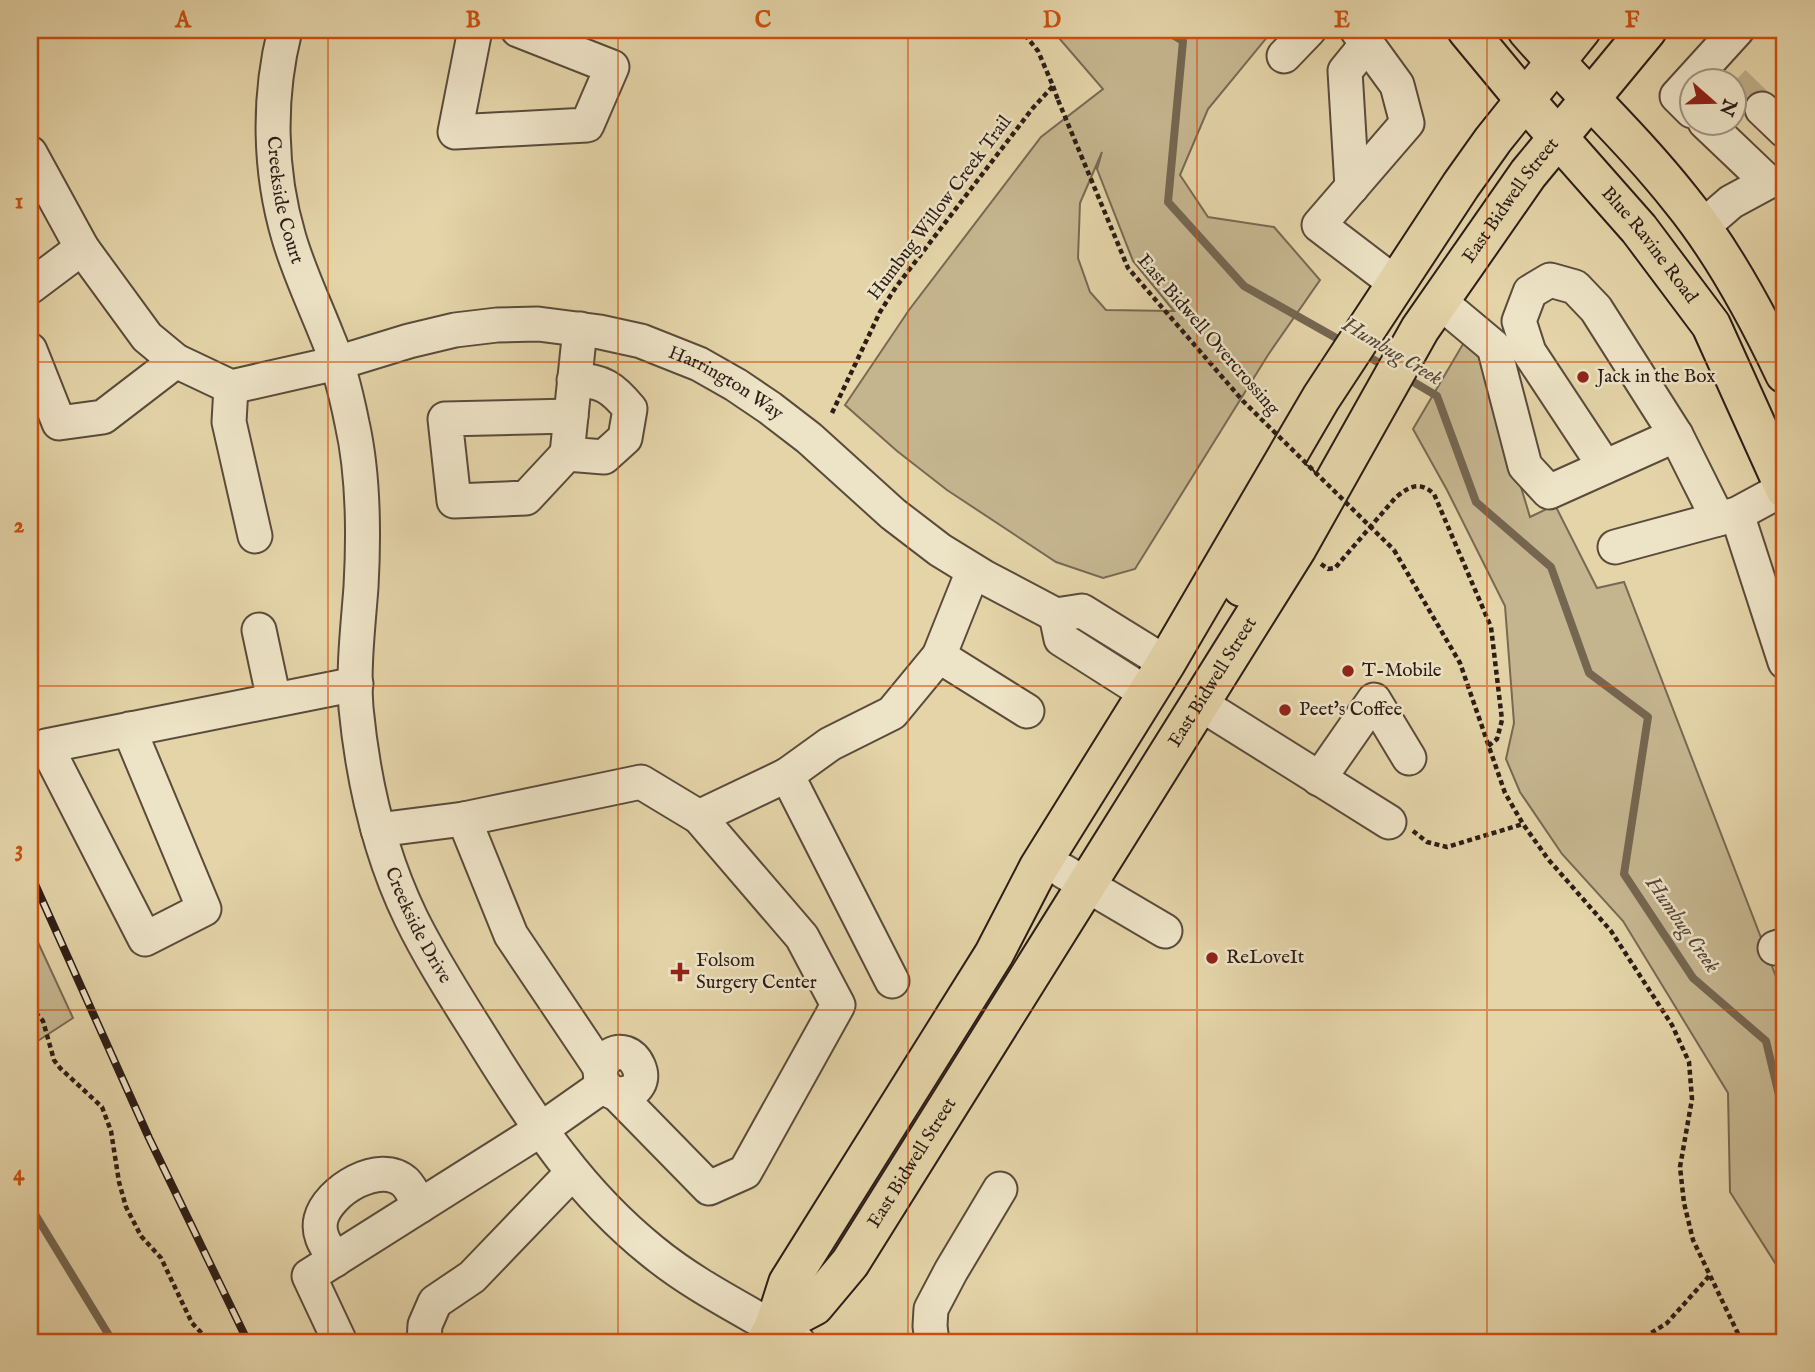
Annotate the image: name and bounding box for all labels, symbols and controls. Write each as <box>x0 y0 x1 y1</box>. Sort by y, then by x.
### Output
text: A <box>174 6 192 35</box>
text: B <box>465 6 481 35</box>
text: C <box>755 6 772 35</box>
text: D <box>1043 6 1061 35</box>
text: E <box>1334 6 1350 35</box>
text: F <box>1625 6 1640 35</box>
north arrow <box>1678 66 1748 136</box>
text: N <box>1713 94 1742 119</box>
street label: Humbug Willow Creek Trail <box>863 110 1018 305</box>
street label: East Bidwell Street <box>1457 133 1565 268</box>
street label: Creekside Court <box>261 136 309 268</box>
street label: Blue Ravine Road <box>1595 182 1703 309</box>
text: 1 <box>15 187 23 216</box>
street label: East Bidwell Overcrossing <box>1131 249 1285 421</box>
water label: Humbug Creek <box>1336 311 1447 393</box>
street label: Harrington Way <box>665 341 789 426</box>
place label: Jack in the Box <box>1595 365 1716 389</box>
marker: Jack in the Box <box>1575 369 1591 385</box>
text: 2 <box>14 511 25 540</box>
street label: East Bidwell Street <box>1163 612 1263 752</box>
place label: T-Mobile <box>1362 659 1442 683</box>
marker: T-Mobile <box>1340 663 1356 679</box>
place label: Peet's Coffee <box>1299 698 1402 722</box>
marker: Peet's Coffee <box>1277 702 1293 718</box>
text: 3 <box>15 835 23 864</box>
street label: Creekside Drive <box>379 864 457 988</box>
water label: Humbug Creek <box>1638 871 1725 979</box>
place label: ReLoveIt <box>1226 946 1305 970</box>
place label: Folsom Surgery Center <box>696 949 817 995</box>
marker: ReLoveIt <box>1204 950 1220 966</box>
marker: Folsom Surgery Center <box>670 962 690 982</box>
street label: East Bidwell Street <box>863 1093 962 1233</box>
text: 4 <box>13 1159 25 1188</box>

